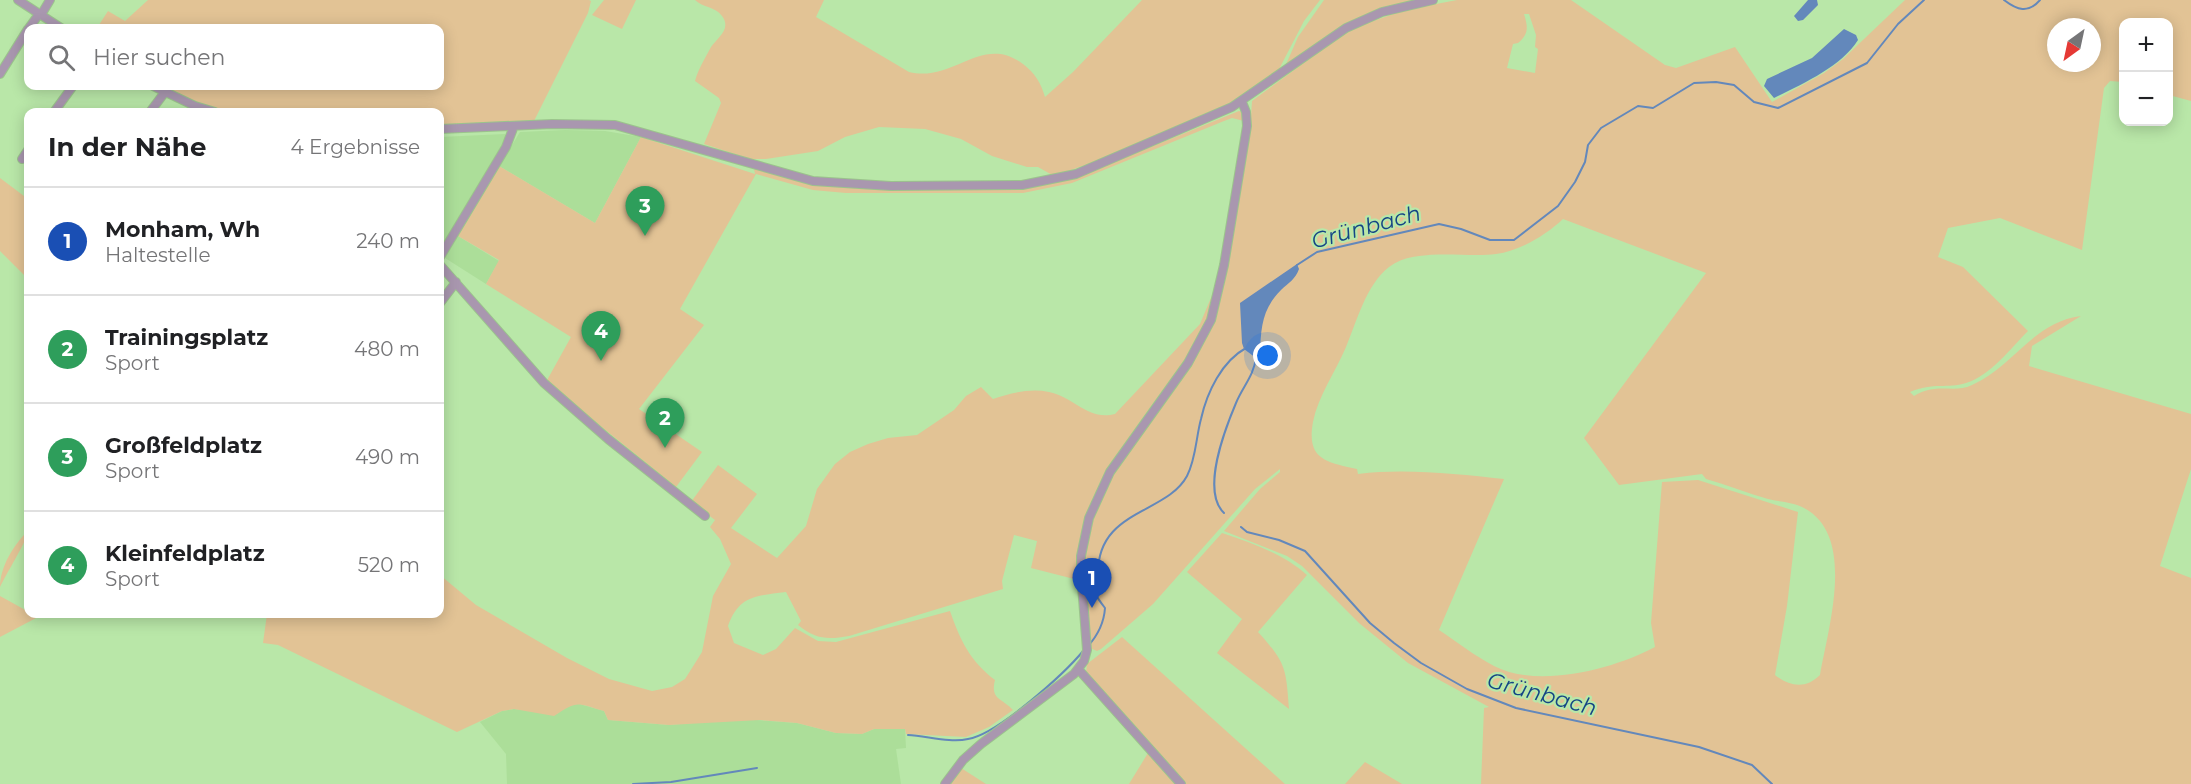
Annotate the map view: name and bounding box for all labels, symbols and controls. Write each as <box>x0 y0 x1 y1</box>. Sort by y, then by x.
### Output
north arrow <box>2047 18 2101 72</box>
map controls <box>2119 18 2173 126</box>
button: + <box>2119 18 2173 72</box>
search box <box>24 24 444 90</box>
icon: search <box>45 41 78 74</box>
text: Hier suchen <box>93 44 225 71</box>
button: − <box>2119 72 2173 126</box>
text: In der Nähe <box>48 131 206 163</box>
text: 4 Ergebnisse <box>291 135 420 159</box>
pin: 3 <box>626 186 664 236</box>
water label: Grünbach <box>1308 199 1424 255</box>
text: Monham, Wh <box>105 216 260 243</box>
text: 1 <box>64 229 71 253</box>
text: 240 m <box>356 229 420 253</box>
text: Haltestelle <box>105 243 211 267</box>
pin: 4 <box>582 312 620 361</box>
text: Trainingsplatz <box>105 324 268 351</box>
text: 2 <box>62 337 73 361</box>
text: 480 m <box>354 337 420 361</box>
your location <box>1253 341 1282 370</box>
text: Sport <box>105 351 160 375</box>
pin: 2 <box>646 398 684 448</box>
text: Großfeldplatz <box>105 432 262 459</box>
text: 3 <box>62 445 73 469</box>
text: 490 m <box>355 445 420 469</box>
text: Sport <box>105 459 160 483</box>
text: Kleinfeldplatz <box>105 540 265 567</box>
text: 4 <box>61 553 74 577</box>
text: 520 m <box>358 553 420 577</box>
pin: 1 <box>1072 558 1112 608</box>
text: Sport <box>105 567 160 591</box>
water label: Grünbach <box>1484 666 1600 722</box>

